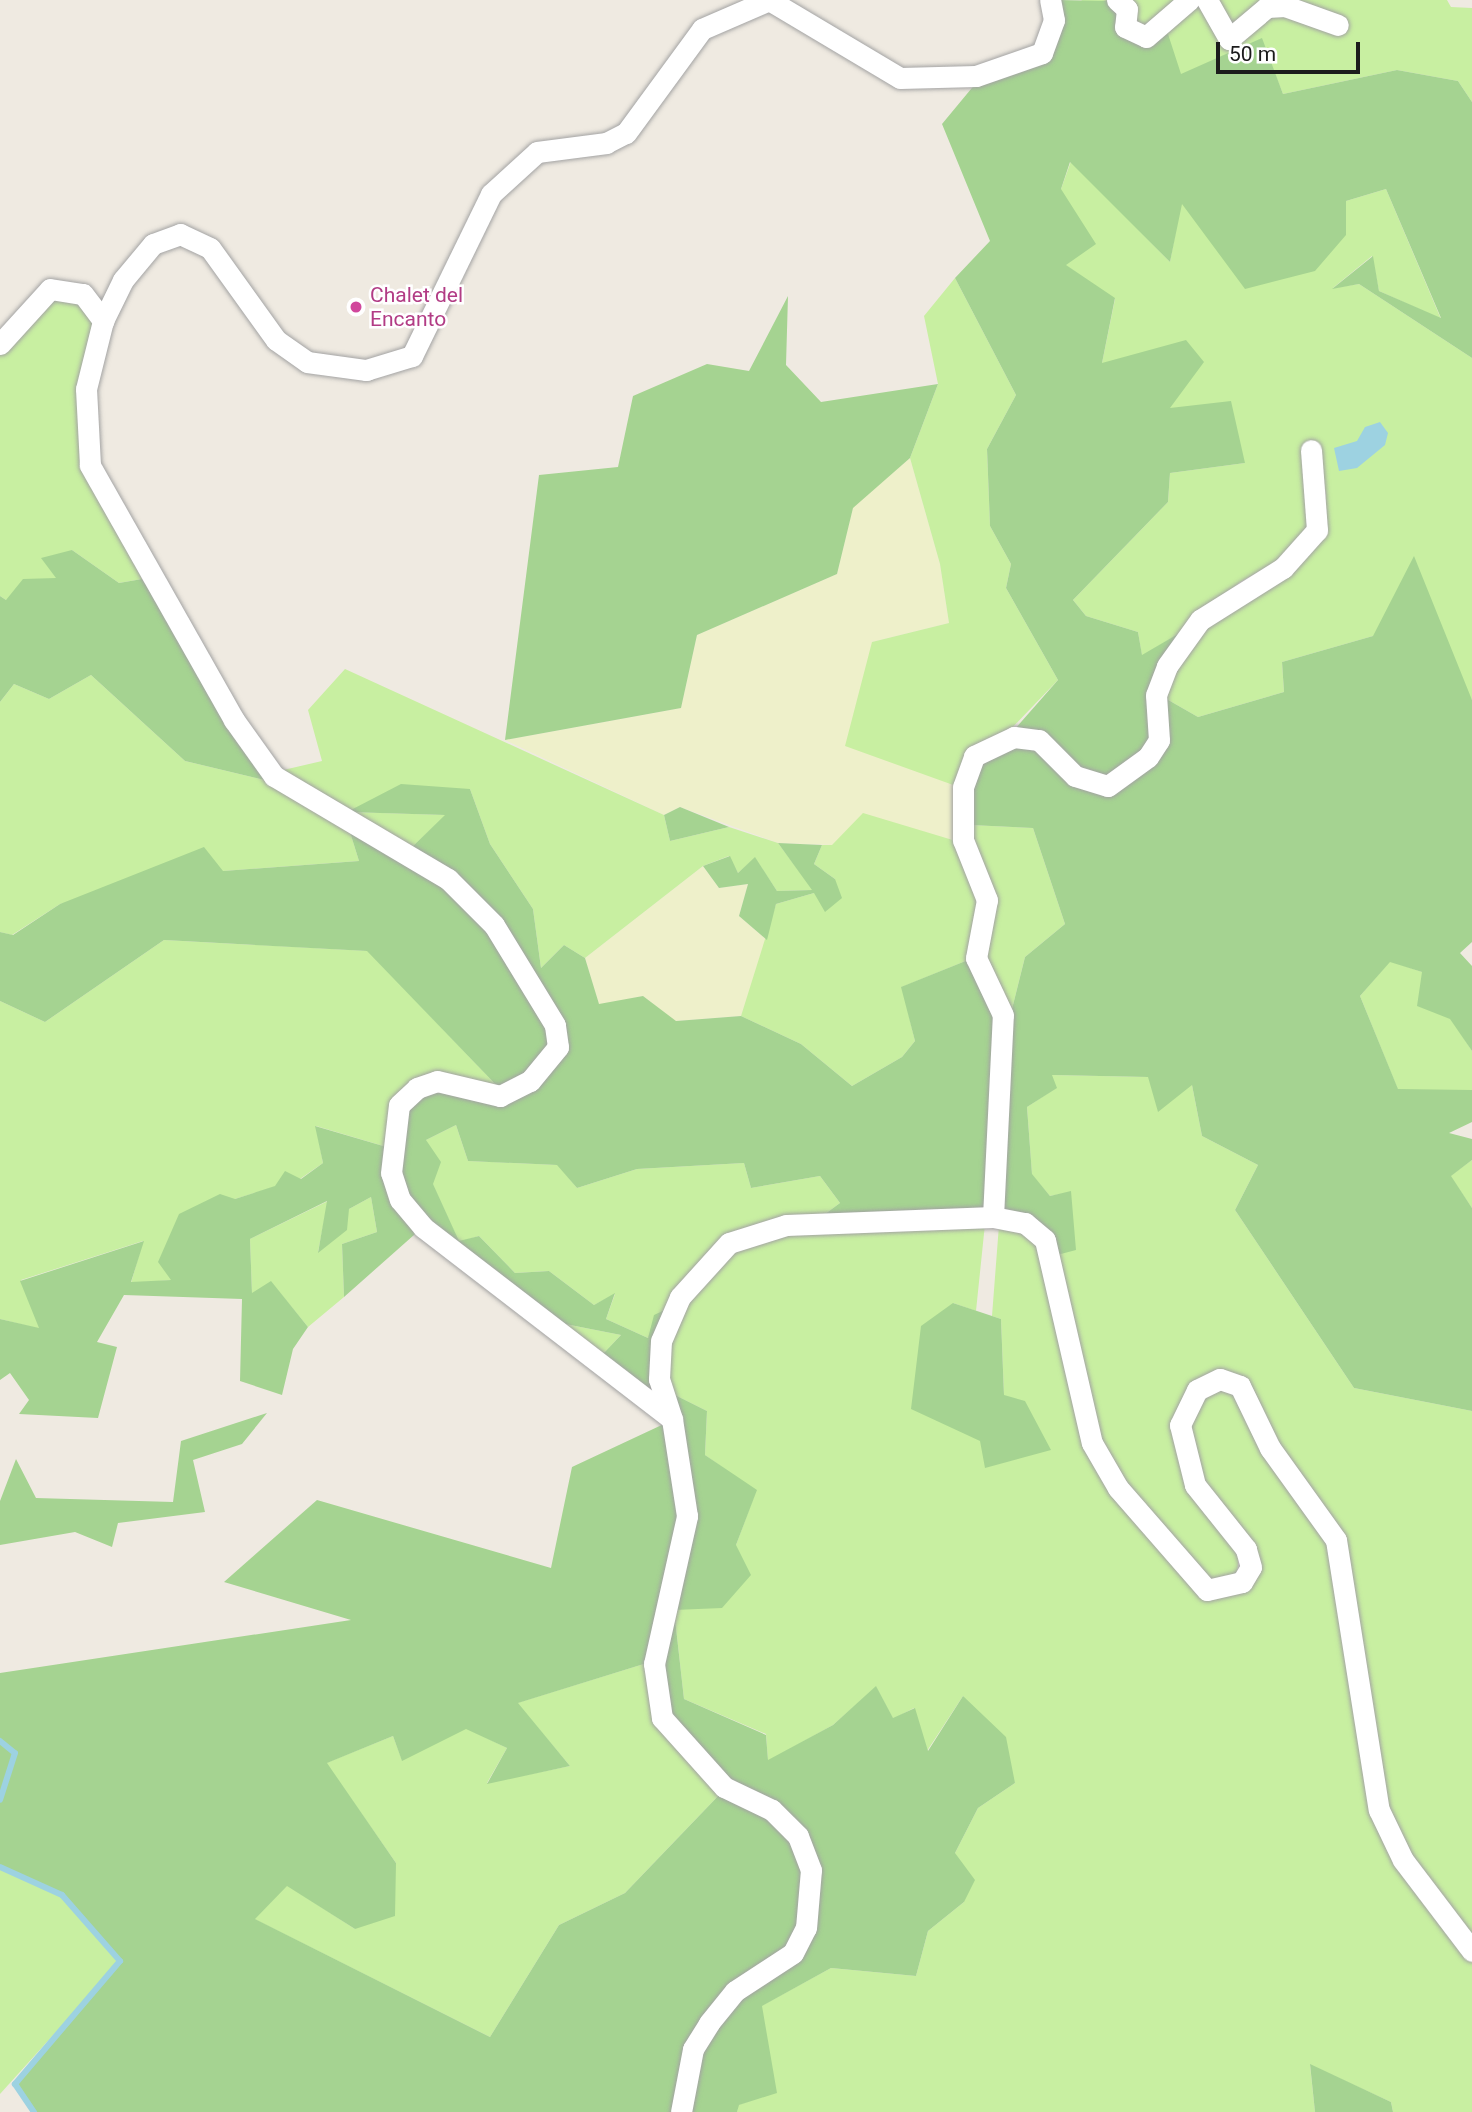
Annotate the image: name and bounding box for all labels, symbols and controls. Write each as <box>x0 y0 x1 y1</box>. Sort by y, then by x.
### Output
scale bar <box>1220 28 1364 72</box>
text: 50 m <box>1229 42 1276 66</box>
place label: Chalet del Encanto <box>370 282 463 332</box>
marker: Chalet del Encanto <box>348 299 364 315</box>

